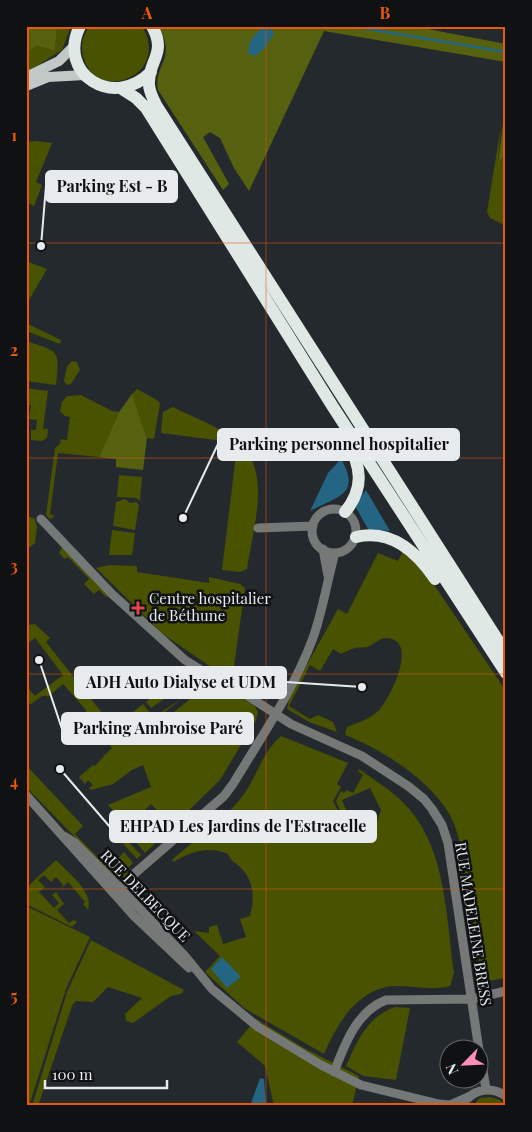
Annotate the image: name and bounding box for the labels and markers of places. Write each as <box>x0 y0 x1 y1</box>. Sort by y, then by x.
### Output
callout: Parking Est - B <box>46 171 177 202</box>
callout: Parking personnel hospitalier <box>218 429 459 460</box>
place label: Centre hospitalier de Béthune <box>149 588 271 625</box>
marker: Centre hospitalier de Béthune <box>131 601 145 615</box>
callout: ADH Auto Dialyse et UDM <box>75 667 286 698</box>
callout: Parking Ambroise Paré <box>62 713 253 744</box>
callout: EHPAD Les Jardins de l'Estracelle <box>110 811 376 842</box>

